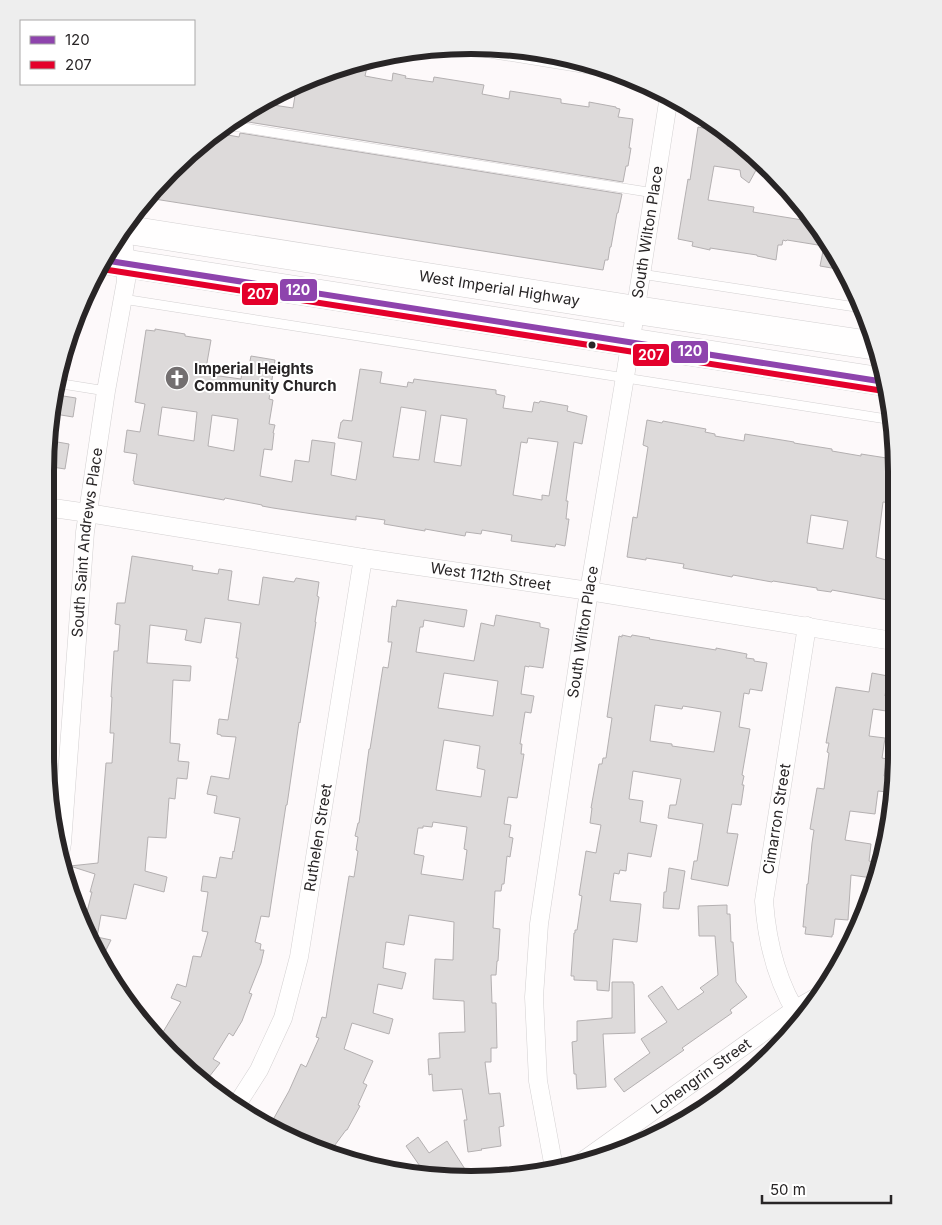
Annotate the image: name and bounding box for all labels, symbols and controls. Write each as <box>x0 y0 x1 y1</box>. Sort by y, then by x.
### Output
legend <box>20 20 195 85</box>
text: 120 <box>65 30 90 49</box>
text: 207 <box>65 55 92 74</box>
street label: South Wilton Place <box>627 165 667 300</box>
street label: West Imperial Highway <box>418 266 582 310</box>
line badge: 120 <box>279 278 318 302</box>
text: 120 <box>286 281 310 298</box>
line badge: 207 <box>241 282 279 306</box>
text: 207 <box>247 285 273 302</box>
unlabelled marker <box>587 340 597 350</box>
line badge: 120 <box>670 340 709 364</box>
text: 120 <box>678 342 702 359</box>
line badge: 207 <box>632 343 670 367</box>
text: 207 <box>638 346 664 363</box>
place label: Imperial Heights Community Church <box>194 359 337 395</box>
church icon: Imperial Heights Community Church <box>164 365 190 391</box>
street label: South Saint Andrews Place <box>67 446 106 638</box>
street label: West 112th Street <box>429 558 552 594</box>
street label: South Wilton Place <box>563 564 602 699</box>
street label: Cimarron Street <box>758 762 794 876</box>
street label: Ruthelen Street <box>300 782 336 893</box>
street label: Lohengrin Street <box>647 1034 755 1118</box>
scale bar <box>762 1172 891 1204</box>
text: 50 m <box>770 1180 806 1199</box>

